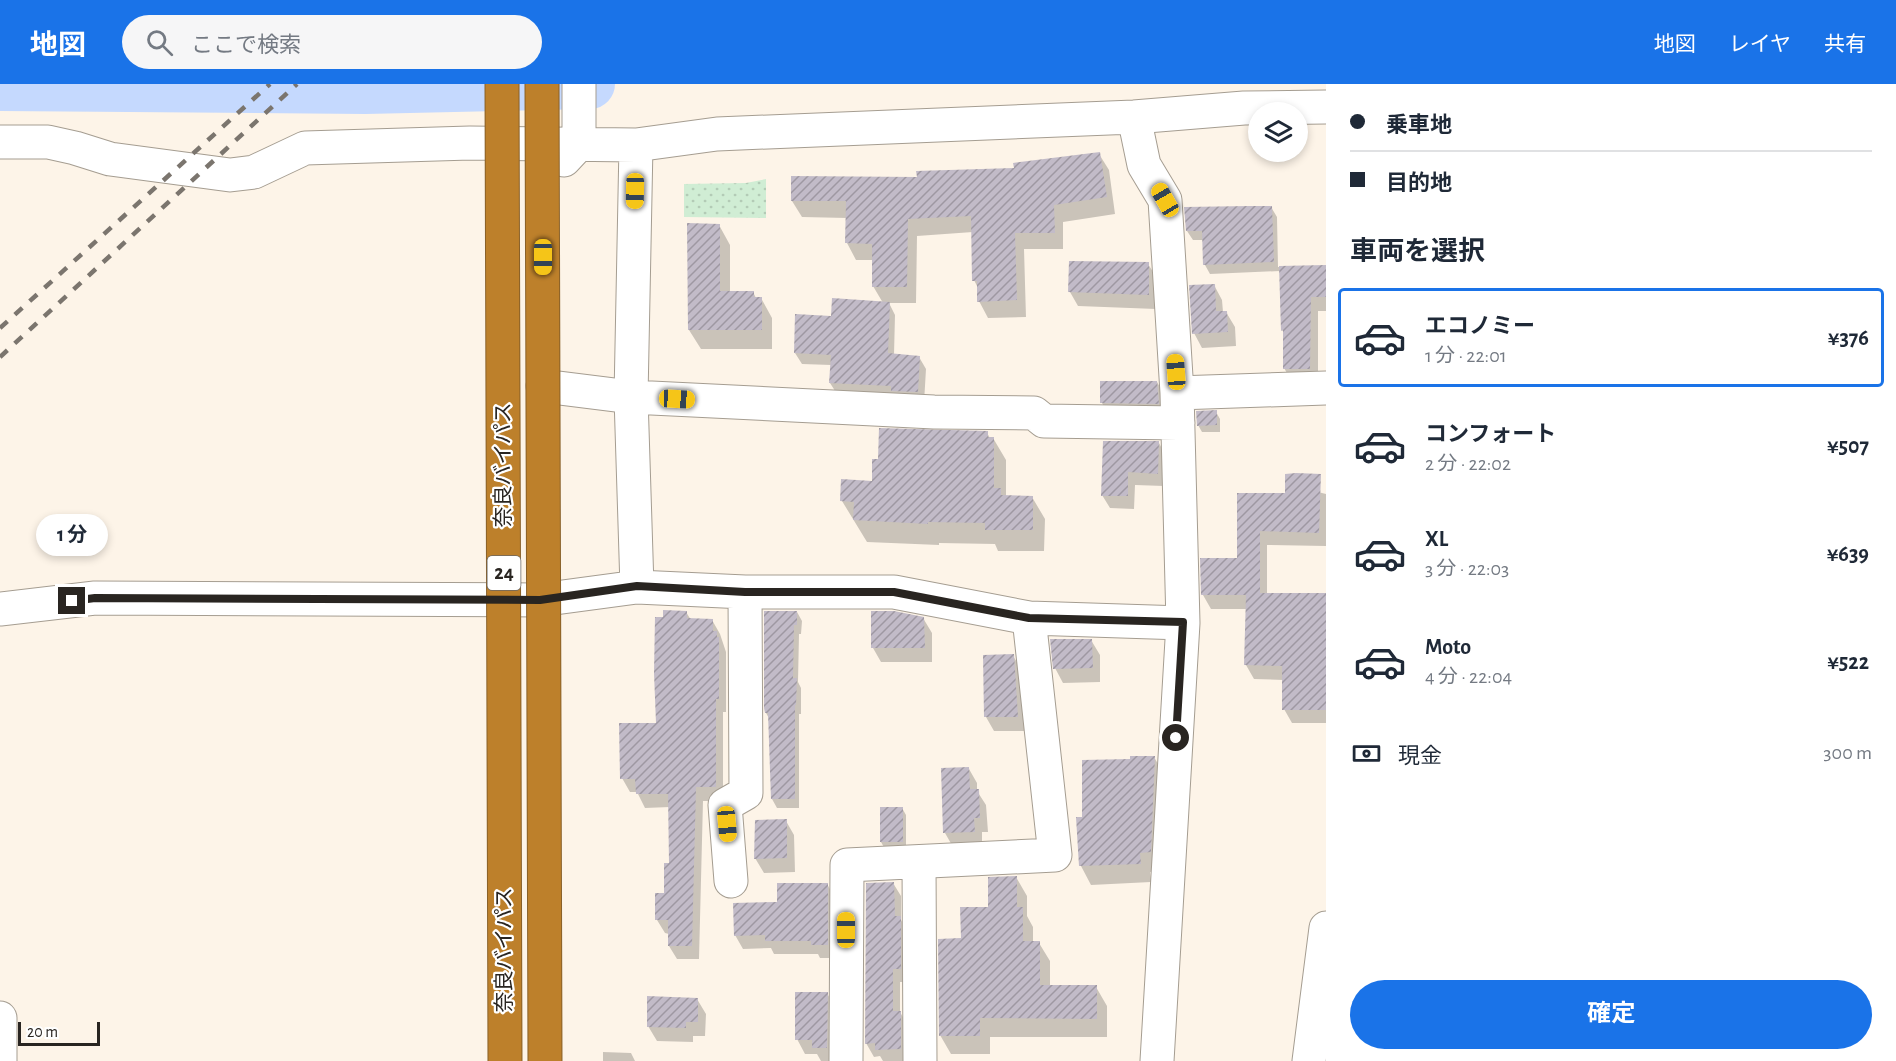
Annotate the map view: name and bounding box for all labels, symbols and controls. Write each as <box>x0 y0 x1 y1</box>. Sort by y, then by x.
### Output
search box <box>122 15 542 69</box>
icon: search <box>143 26 176 59</box>
text: 地図 <box>30 32 86 60</box>
text: ここで検索 <box>191 34 301 56</box>
text: 地図 <box>1654 34 1696 55</box>
text: レイヤ <box>1729 34 1791 55</box>
text: 共有 <box>1824 34 1866 55</box>
map controls <box>1248 102 1308 162</box>
button: layers <box>1248 102 1308 162</box>
text: 乗車地 <box>1386 114 1452 136</box>
text: 目的地 <box>1386 172 1452 194</box>
car <box>626 173 644 209</box>
car <box>1148 180 1182 220</box>
text: 車両を選択 <box>1350 238 1485 265</box>
car <box>534 239 552 275</box>
icon: car <box>1353 311 1407 365</box>
text: エコノミー <box>1425 315 1535 337</box>
text: ¥376 <box>1828 327 1869 349</box>
text: 1 分 · 22:01 <box>1425 346 1507 366</box>
car <box>1166 353 1186 391</box>
car <box>659 389 695 409</box>
street label: 奈良バイパス <box>492 402 514 528</box>
icon: car <box>1353 419 1407 473</box>
text: コンフォート <box>1425 423 1556 445</box>
text: ¥507 <box>1827 435 1869 457</box>
text: 2 分 · 22:02 <box>1425 454 1511 474</box>
callout: 1 分 <box>36 514 108 556</box>
text: 1 分 <box>57 525 87 545</box>
icon: car <box>1353 527 1407 581</box>
text: XL <box>1425 528 1448 550</box>
text: ¥639 <box>1827 543 1869 565</box>
road number: 24 <box>488 556 520 590</box>
text: 3 分 · 22:03 <box>1425 559 1509 579</box>
route end <box>58 587 85 614</box>
icon: car <box>1353 635 1407 689</box>
text: Moto <box>1425 636 1471 658</box>
text: ¥522 <box>1827 651 1869 673</box>
text: 4 分 · 22:04 <box>1425 667 1512 687</box>
route start <box>1162 724 1189 751</box>
icon: cash <box>1350 737 1383 770</box>
text: 300 m <box>1823 743 1872 763</box>
text: 現金 <box>1398 745 1442 767</box>
car <box>716 805 738 843</box>
street label: 奈良バイパス <box>493 887 515 1013</box>
car <box>837 912 855 948</box>
button: 確定 <box>1350 980 1872 1049</box>
scale bar <box>18 1019 100 1046</box>
text: 20 m <box>27 1024 58 1040</box>

